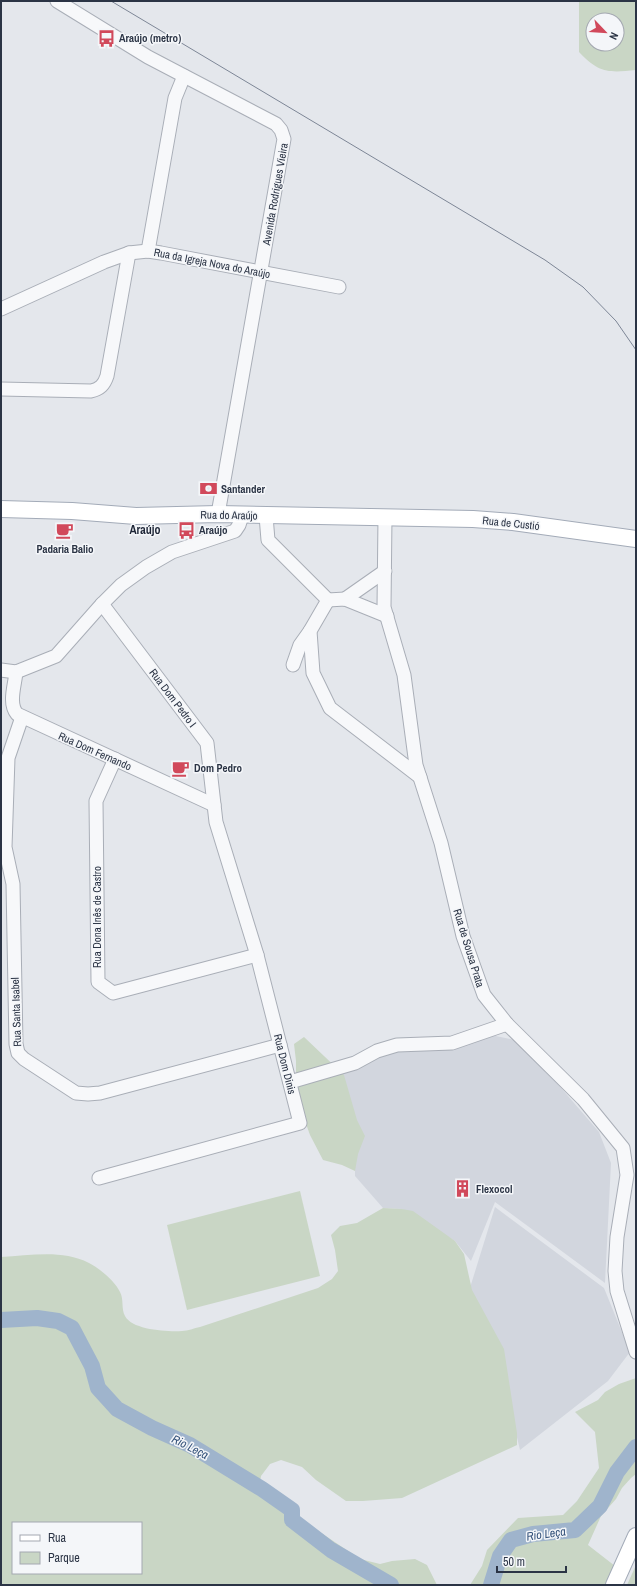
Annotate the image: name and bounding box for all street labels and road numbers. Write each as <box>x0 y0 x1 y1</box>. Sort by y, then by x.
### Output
street label: Avenida Rodrigues Vieira <box>259 142 291 247</box>
street label: Rua da Igreja Nova do Araújo <box>153 245 271 281</box>
street label: Rua do Araújo <box>200 508 258 522</box>
street label: Rua de Custió <box>482 513 540 533</box>
street label: Rua Dom Pedro I <box>146 666 200 730</box>
street label: Rua Dom Fernando <box>56 729 134 773</box>
street label: Rua Dona Inês de Castro <box>90 866 104 968</box>
street label: Rua de Sousa Prata <box>450 907 488 989</box>
street label: Rua Santa Isabel <box>8 977 24 1047</box>
street label: Rua Dom Dinis <box>271 1032 299 1096</box>

